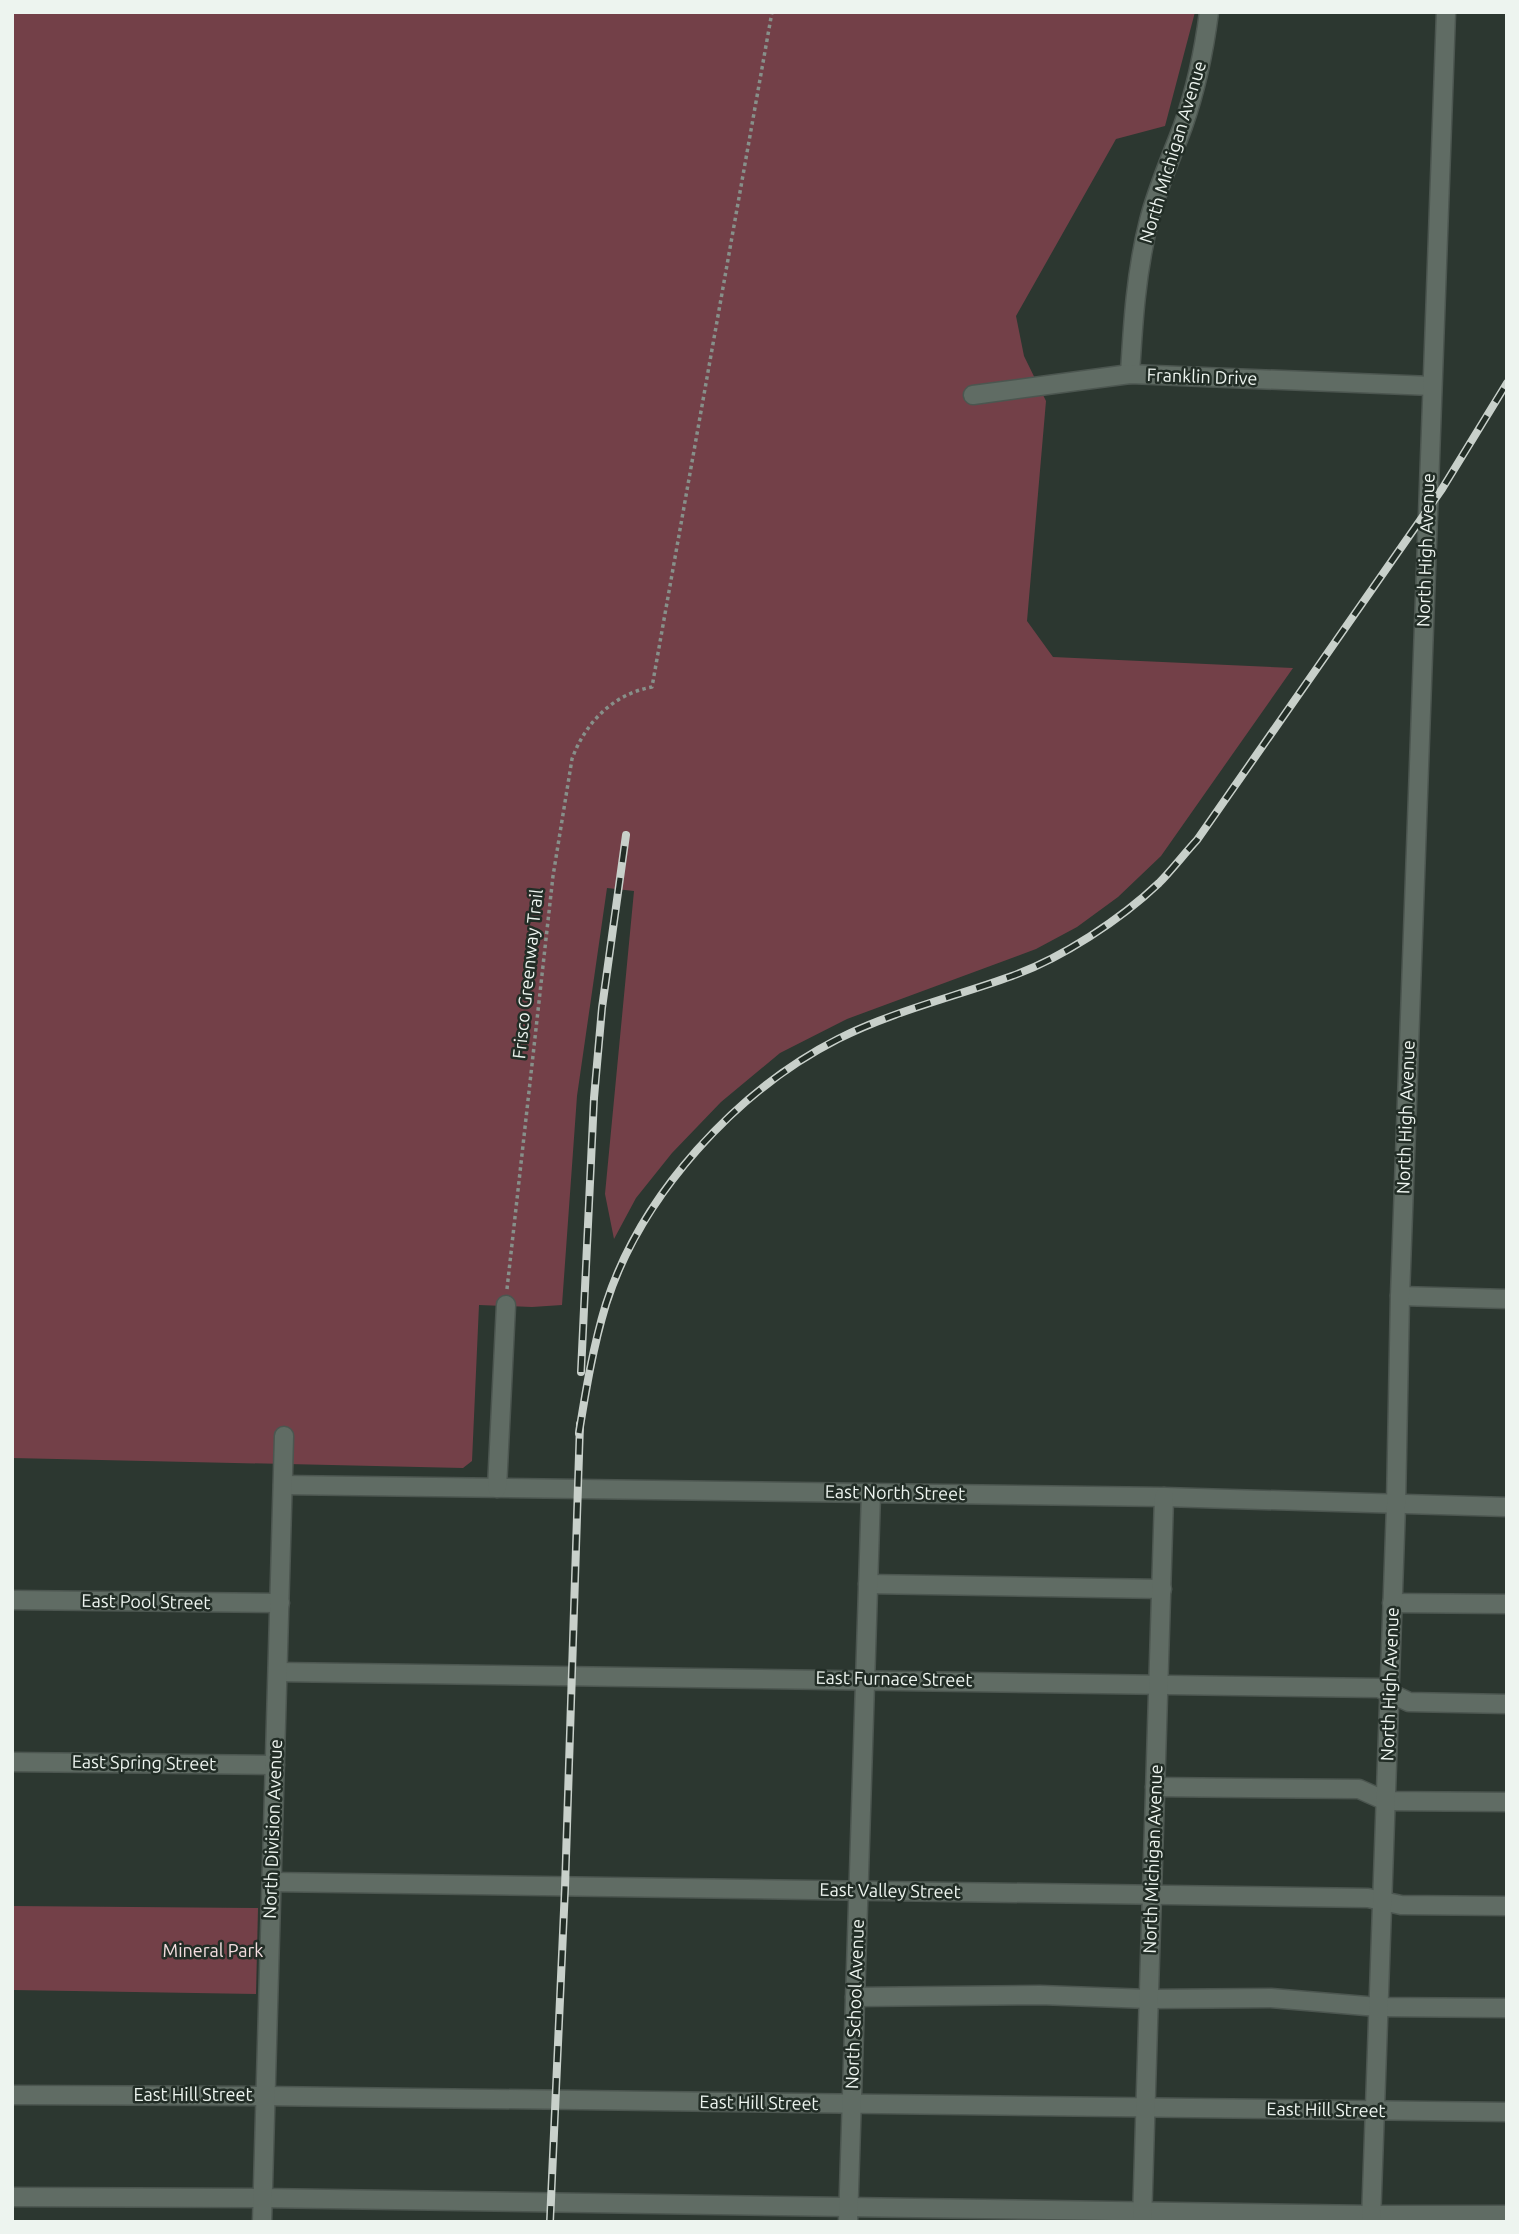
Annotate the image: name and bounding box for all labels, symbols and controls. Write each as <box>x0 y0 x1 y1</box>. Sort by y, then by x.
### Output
street label: North Michigan Avenue <box>1135 58 1209 245</box>
street label: Franklin Drive <box>1146 364 1258 388</box>
street label: North High Avenue <box>1412 473 1438 627</box>
street label: Frisco Greenway Trail <box>508 888 546 1060</box>
street label: North High Avenue <box>1392 1040 1418 1194</box>
street label: East North Street <box>825 1481 965 1503</box>
street label: East Pool Street <box>81 1590 211 1612</box>
street label: North High Avenue <box>1376 1607 1402 1761</box>
street label: East Furnace Street <box>815 1667 973 1689</box>
street label: North Division Avenue <box>259 1739 285 1919</box>
street label: East Spring Street <box>72 1751 216 1773</box>
street label: North Michigan Avenue <box>1139 1764 1165 1954</box>
street label: East Valley Street <box>819 1879 961 1901</box>
street label: North School Avenue <box>841 1919 867 2089</box>
park label: Mineral Park <box>163 1940 263 1960</box>
street label: East Hill Street <box>133 2084 253 2104</box>
street label: East Hill Street <box>699 2091 819 2113</box>
street label: East Hill Street <box>1266 2098 1386 2120</box>

